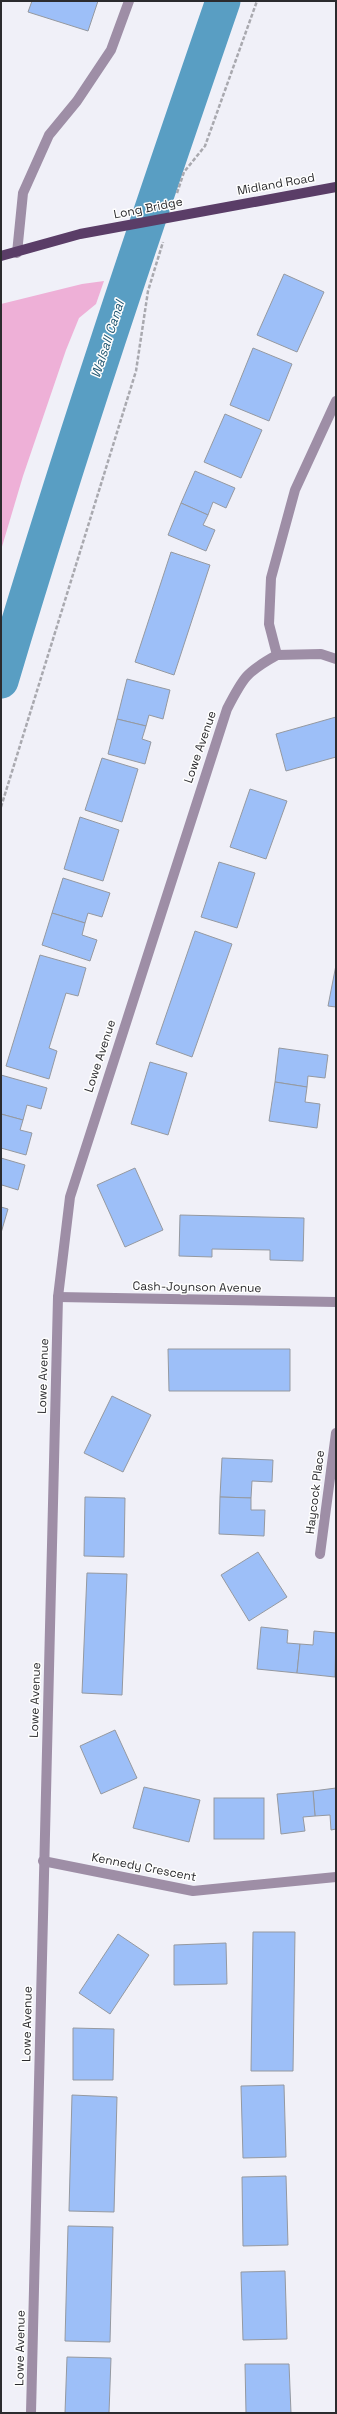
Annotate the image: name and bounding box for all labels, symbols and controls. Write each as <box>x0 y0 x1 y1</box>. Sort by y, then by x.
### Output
street label: Midland Road <box>236 169 316 199</box>
street label: Long Bridge <box>112 193 184 223</box>
water label: Walsall Canal <box>87 297 129 380</box>
street label: Lowe Avenue <box>180 709 220 785</box>
street label: Lowe Avenue <box>81 1018 119 1094</box>
street label: Cash-Joynson Avenue <box>132 1278 262 1296</box>
street label: Lowe Avenue <box>34 1338 52 1414</box>
street label: Haycock Place <box>302 1449 328 1535</box>
street label: Lowe Avenue <box>26 1662 44 1738</box>
street label: Kennedy Crescent <box>90 1849 198 1885</box>
street label: Lowe Avenue <box>18 1986 36 2062</box>
street label: Lowe Avenue <box>11 2310 29 2386</box>

